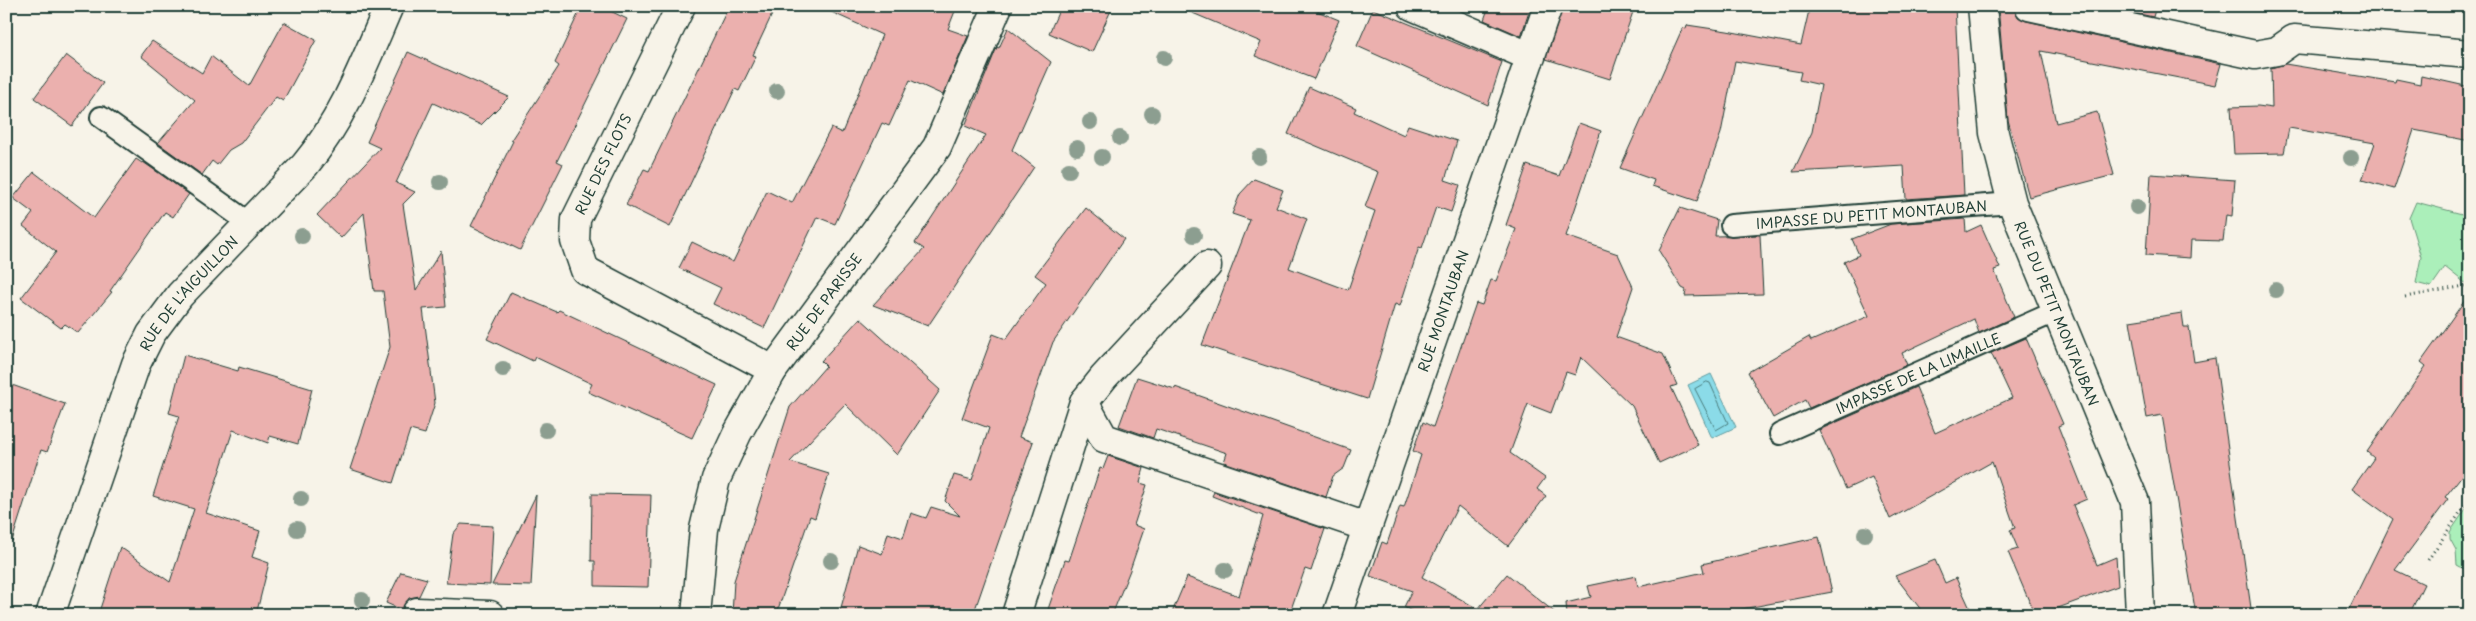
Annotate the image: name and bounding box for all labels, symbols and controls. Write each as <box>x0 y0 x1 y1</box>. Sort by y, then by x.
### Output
street label: RUE DES FLOTS <box>569 110 637 218</box>
street label: IMPASSE DU PETIT MONTAUBAN <box>1755 194 1988 234</box>
street label: RUE DU PETIT MONTAUBAN <box>2010 218 2105 409</box>
street label: RUE DE L'AIGUILLON <box>134 231 242 354</box>
street label: RUE MONTAUBAN <box>1412 247 1473 374</box>
street label: RUE DE PARISSE <box>781 248 866 354</box>
street label: IMPASSE DE LA LIMAILLE <box>1832 327 2004 419</box>

